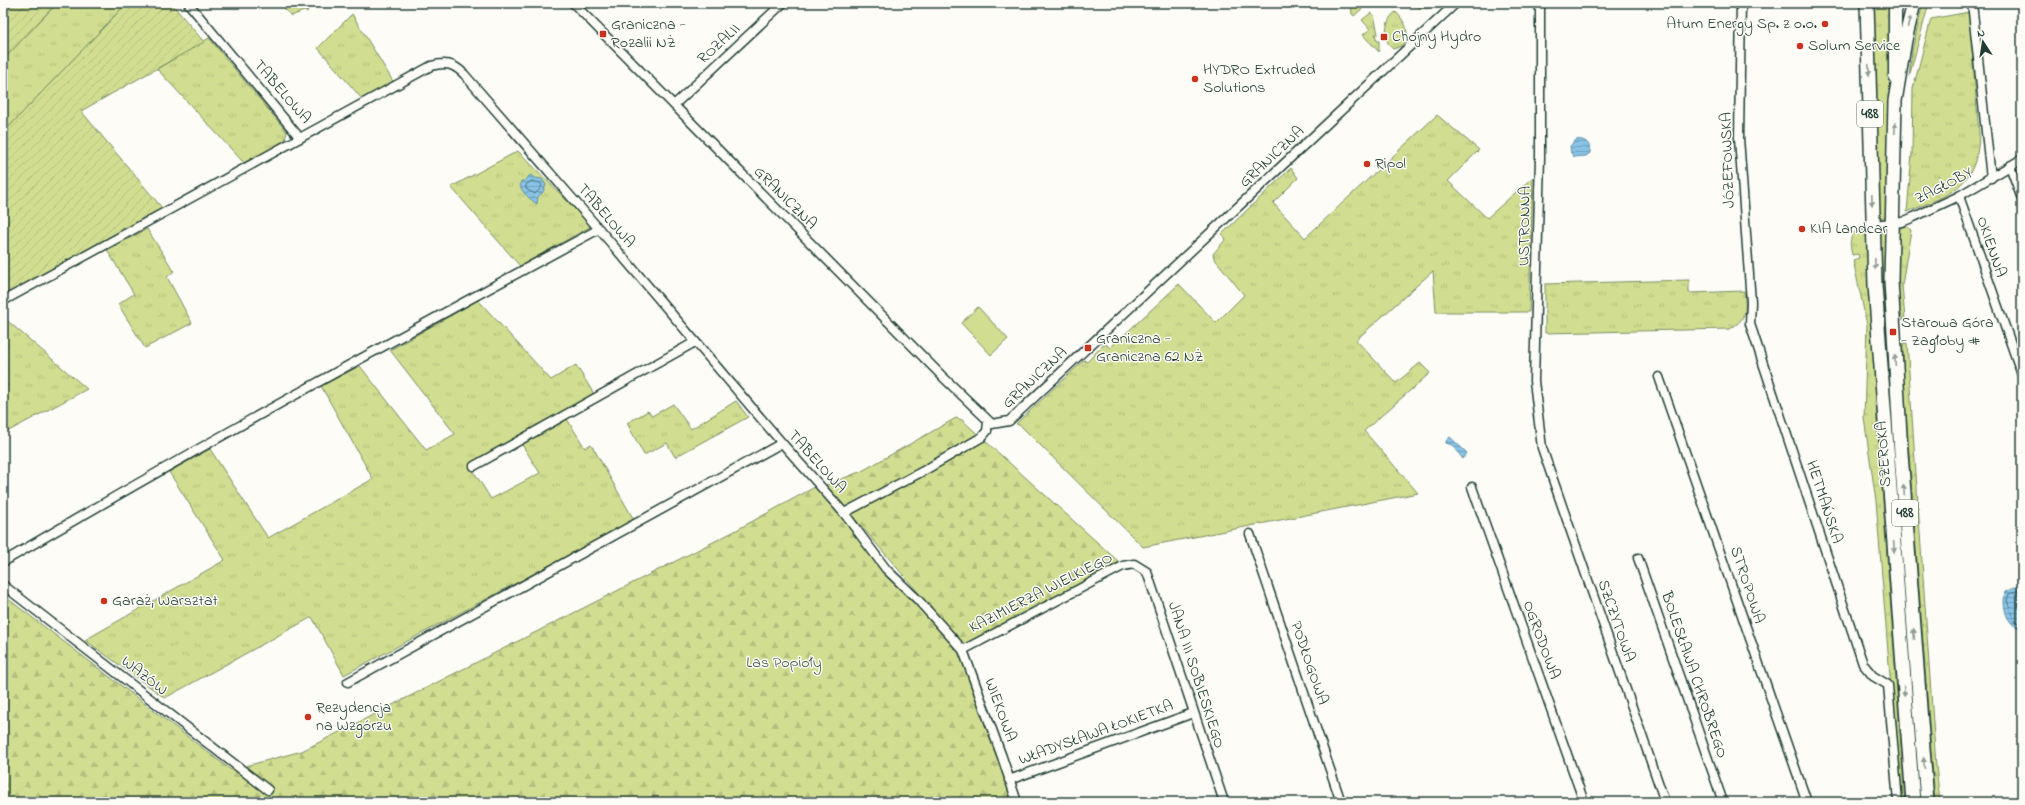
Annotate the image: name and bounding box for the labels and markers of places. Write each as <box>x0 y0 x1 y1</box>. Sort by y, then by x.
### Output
place label: Atum Energy Sp. z o.o. <box>1666 12 1817 36</box>
place label: Graniczna - Rozalii NŻ <box>611 13 686 55</box>
marker: Atum Energy Sp. z o.o. <box>1820 19 1830 29</box>
place label: Chojny Hydro <box>1392 25 1481 49</box>
marker: Graniczna - Rozalii NŻ <box>598 29 608 39</box>
marker: Chojny Hydro <box>1379 32 1389 42</box>
place label: Solum Service <box>1808 34 1901 58</box>
marker: Solum Service <box>1795 41 1805 51</box>
place label: HYDRO Extruded Solutions <box>1203 58 1315 100</box>
marker: HYDRO Extruded Solutions <box>1190 74 1200 84</box>
place label: Ripol <box>1375 152 1406 176</box>
marker: Ripol <box>1362 159 1372 169</box>
place label: KIA Landcar <box>1810 217 1888 241</box>
marker: KIA Landcar <box>1797 224 1807 234</box>
place label: Starowa Góra - Zagłoby # <box>1901 311 1994 353</box>
place label: Graniczna - Graniczna 62 NŻ <box>1096 327 1204 369</box>
marker: Starowa Góra - Zagłoby # <box>1888 327 1898 337</box>
marker: Graniczna - Graniczna 62 NŻ <box>1083 343 1093 353</box>
place label: Garaż, Warsztat <box>112 589 219 613</box>
marker: Garaż, Warsztat <box>99 596 109 606</box>
place label: Rezydencja na Wzgórzu <box>316 696 392 738</box>
marker: Rezydencja na Wzgórzu <box>303 712 313 722</box>

